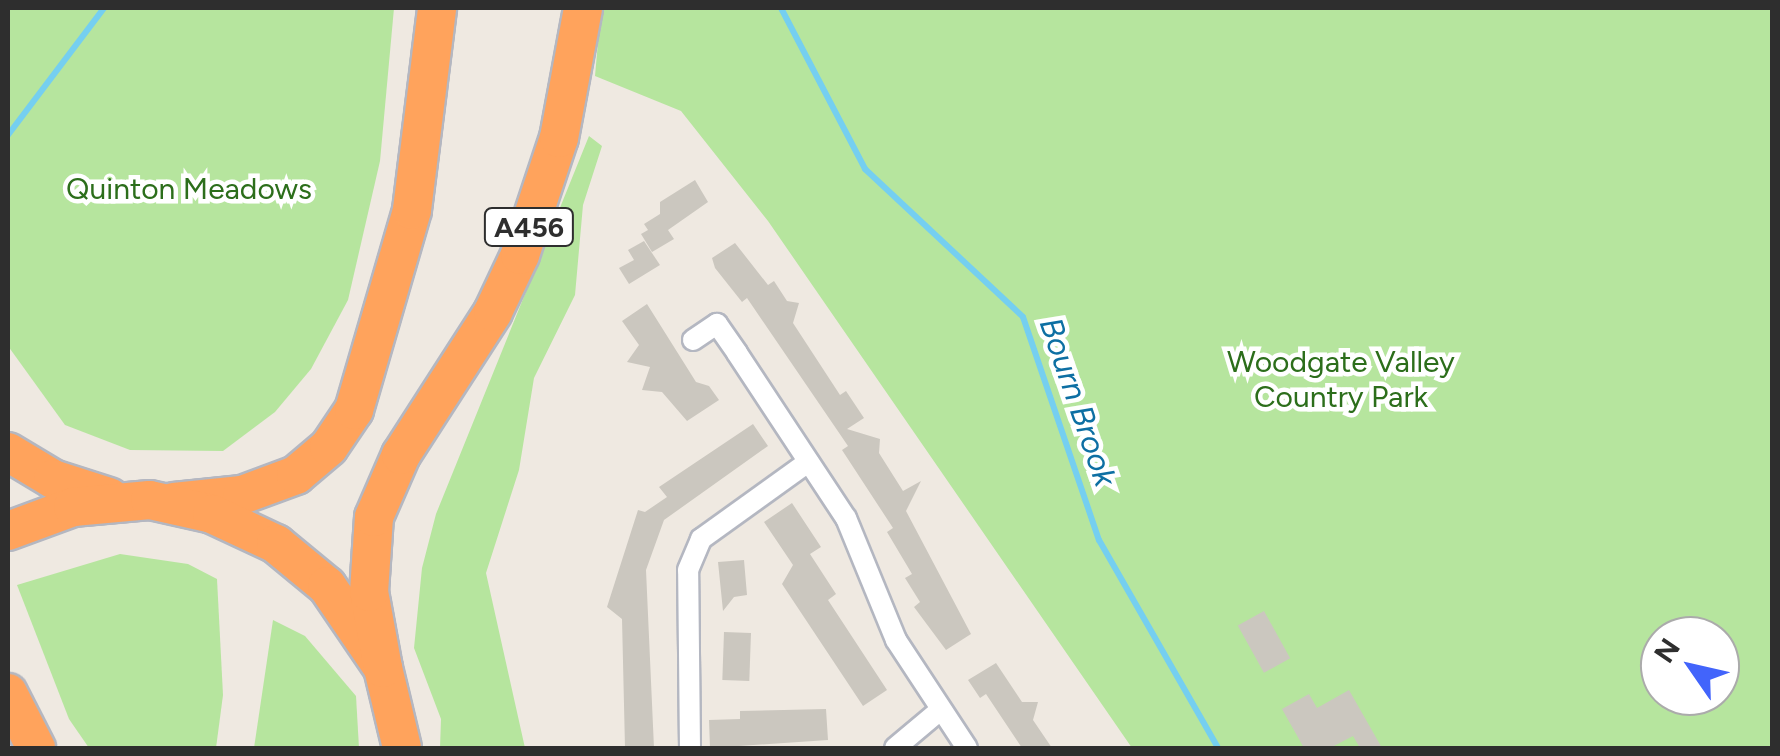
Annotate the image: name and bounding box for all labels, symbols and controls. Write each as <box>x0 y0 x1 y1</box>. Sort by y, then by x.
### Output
park label: Quinton Meadows <box>66 171 312 207</box>
road number: A456 <box>482 204 576 250</box>
water label: Bourn Brook <box>1031 313 1125 491</box>
park label: Woodgate Valley Country Park <box>1227 344 1455 414</box>
north arrow <box>1640 616 1740 716</box>
text: N <box>1647 632 1687 669</box>

